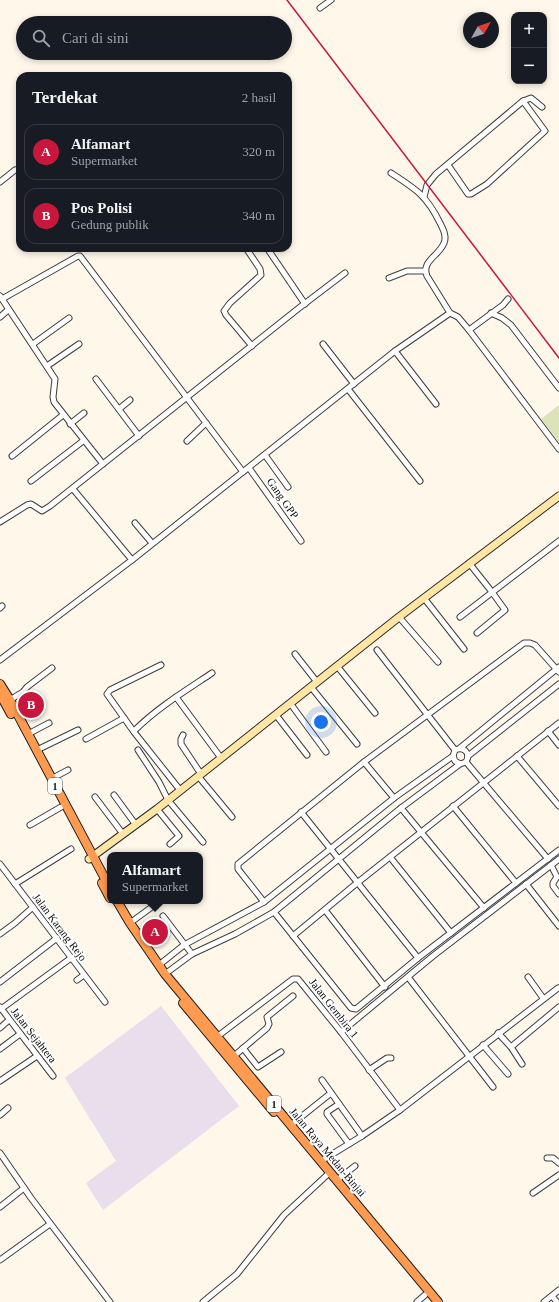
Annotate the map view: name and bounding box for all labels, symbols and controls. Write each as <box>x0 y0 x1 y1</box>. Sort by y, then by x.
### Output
north arrow <box>463 12 499 48</box>
map controls <box>511 12 547 84</box>
button: + <box>511 12 547 48</box>
search box <box>16 16 292 60</box>
icon: search <box>30 27 52 49</box>
text: Cari di sini <box>62 30 129 46</box>
button: − <box>511 48 547 84</box>
text: Terdekat <box>32 88 98 107</box>
text: 2 hasil <box>242 90 276 105</box>
text: Alfamart <box>71 136 130 152</box>
text: A <box>41 144 51 159</box>
text: 320 m <box>242 144 275 159</box>
text: Supermarket <box>71 153 137 168</box>
text: Pos Polisi <box>71 200 132 216</box>
text: B <box>42 208 50 223</box>
text: 340 m <box>242 208 275 223</box>
text: Gedung publik <box>71 217 149 232</box>
street label: Gang GPP <box>265 475 301 521</box>
pin: B <box>18 690 44 720</box>
your location <box>311 712 331 732</box>
road number: 1 <box>48 778 62 794</box>
popup <box>107 852 203 904</box>
text: Alfamart <box>122 862 181 878</box>
text: Supermarket <box>122 879 188 894</box>
street label: Jalan Karang Rejo <box>31 891 90 963</box>
pin: A <box>142 917 168 947</box>
street label: Jalan Gembira 1 <box>307 976 361 1040</box>
street label: Jalan Sejahtera <box>9 1005 59 1065</box>
road number: 1 <box>267 1096 281 1112</box>
street label: Jalan Raya Medan-Binjai <box>287 1105 369 1199</box>

